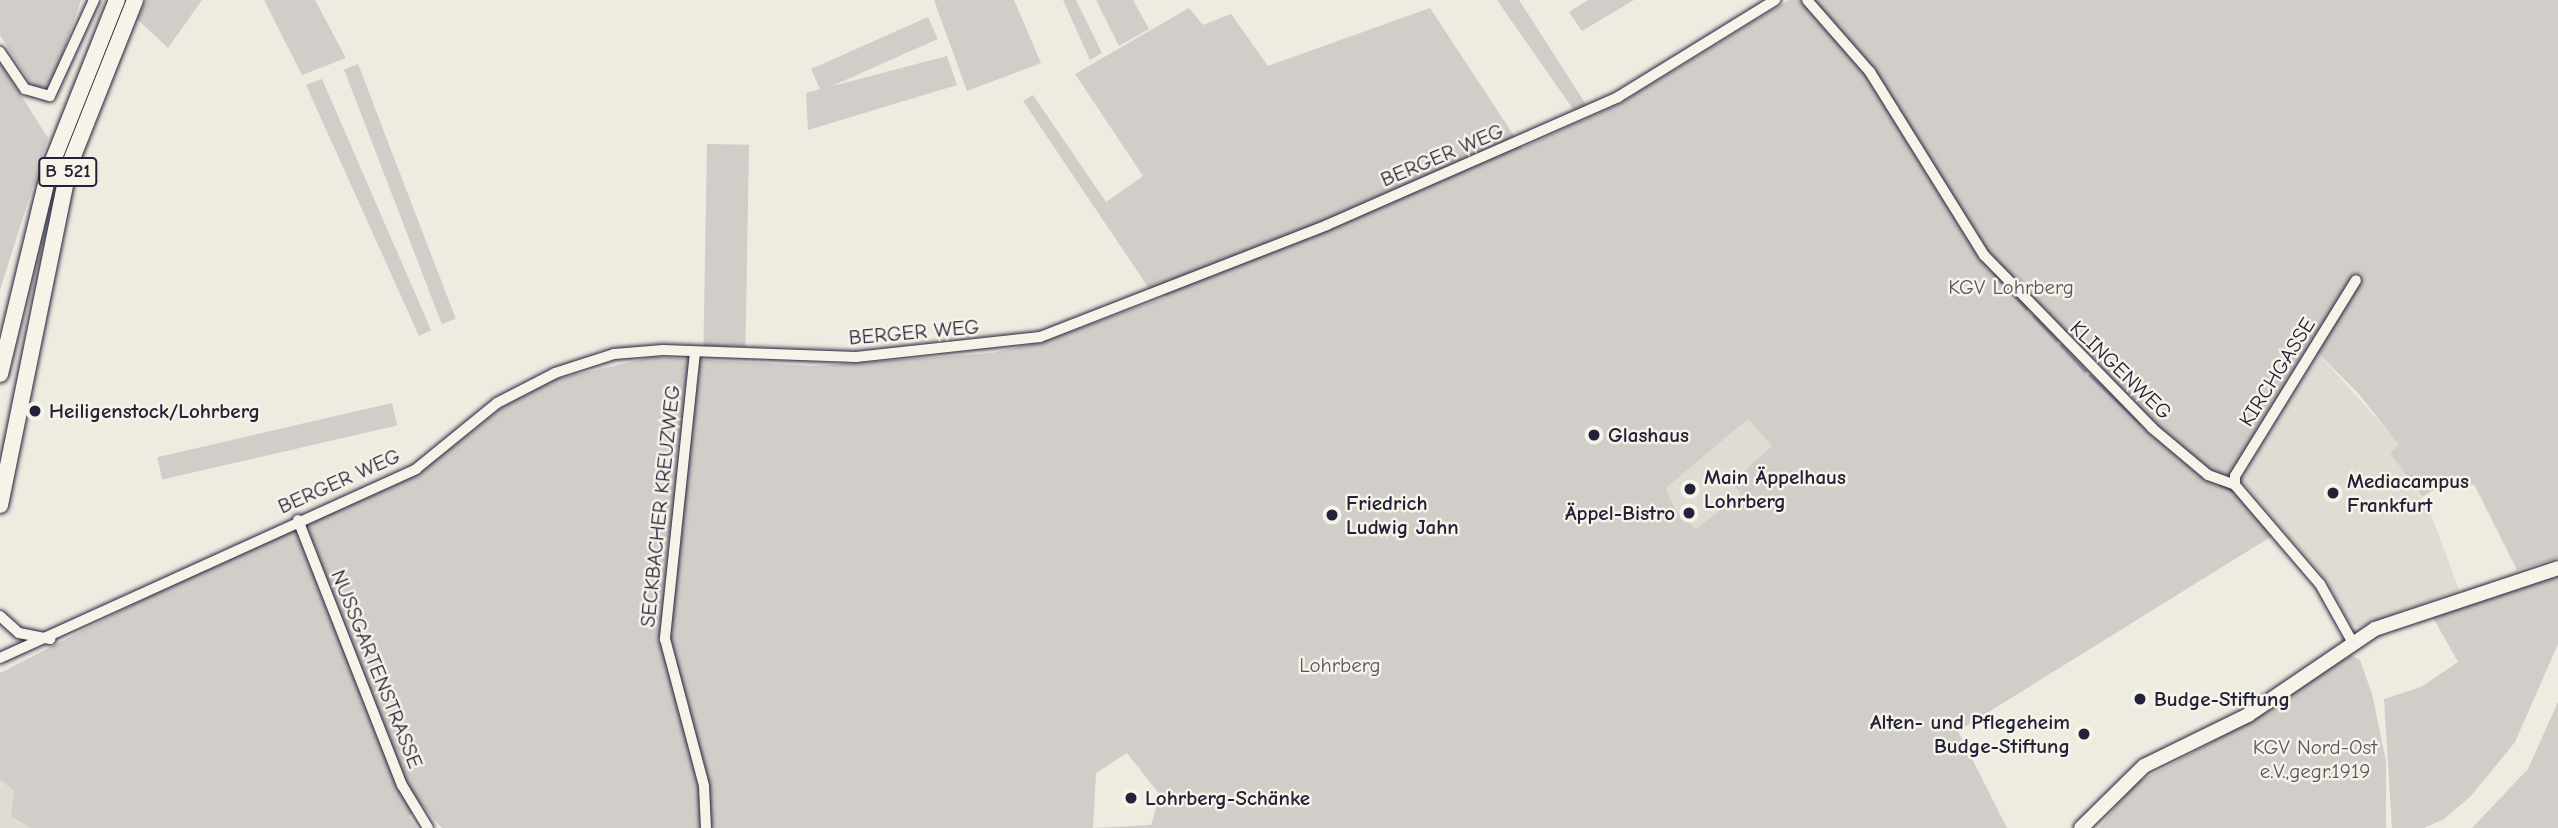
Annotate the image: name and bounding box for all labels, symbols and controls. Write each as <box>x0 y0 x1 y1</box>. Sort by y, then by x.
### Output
street label: BERGER WEG <box>1377 118 1507 192</box>
road number: B 521 <box>38 156 98 188</box>
park label: KGV Lohrberg <box>1948 274 2074 300</box>
street label: KIRCHGASSE <box>2234 313 2320 431</box>
street label: BERGER WEG <box>848 314 980 350</box>
street label: KLINGENWEG <box>2065 315 2177 425</box>
street label: SECKBACHER KREUZWEG <box>635 384 685 628</box>
place label: Heiligenstock/Lohrberg <box>49 398 260 424</box>
marker: Heiligenstock/Lohrberg <box>27 403 43 419</box>
place label: Glashaus <box>1608 422 1689 448</box>
marker: Glashaus <box>1586 427 1602 443</box>
street label: BERGER WEG <box>274 443 404 519</box>
place label: Main Äppelhaus Lohrberg <box>1704 464 1846 514</box>
place label: Mediacampus Frankfurt <box>2347 468 2469 518</box>
marker: Main Äppelhaus Lohrberg <box>1682 481 1698 497</box>
marker: Mediacampus Frankfurt <box>2325 485 2341 501</box>
place label: Friedrich Ludwig Jahn <box>1346 490 1459 540</box>
place label: Äppel-Bistro <box>1565 500 1675 526</box>
marker: Äppel-Bistro <box>1681 505 1697 521</box>
marker: Friedrich Ludwig Jahn <box>1324 507 1340 523</box>
street label: NUSSGARTENSTRASSE <box>326 566 428 772</box>
park label: Lohrberg <box>1299 652 1381 678</box>
place label: Budge-Stiftung <box>2154 686 2290 712</box>
marker: Budge-Stiftung <box>2132 691 2148 707</box>
place label: Alten- und Pflegeheim Budge-Stiftung <box>1870 709 2070 759</box>
marker: Alten- und Pflegeheim Budge-Stiftung <box>2076 726 2092 742</box>
park label: KGV Nord-Ost e.V.,gegr.1919 <box>2253 734 2377 784</box>
place label: Lohrberg-Schänke <box>1145 785 1310 811</box>
marker: Lohrberg-Schänke <box>1123 790 1139 806</box>

